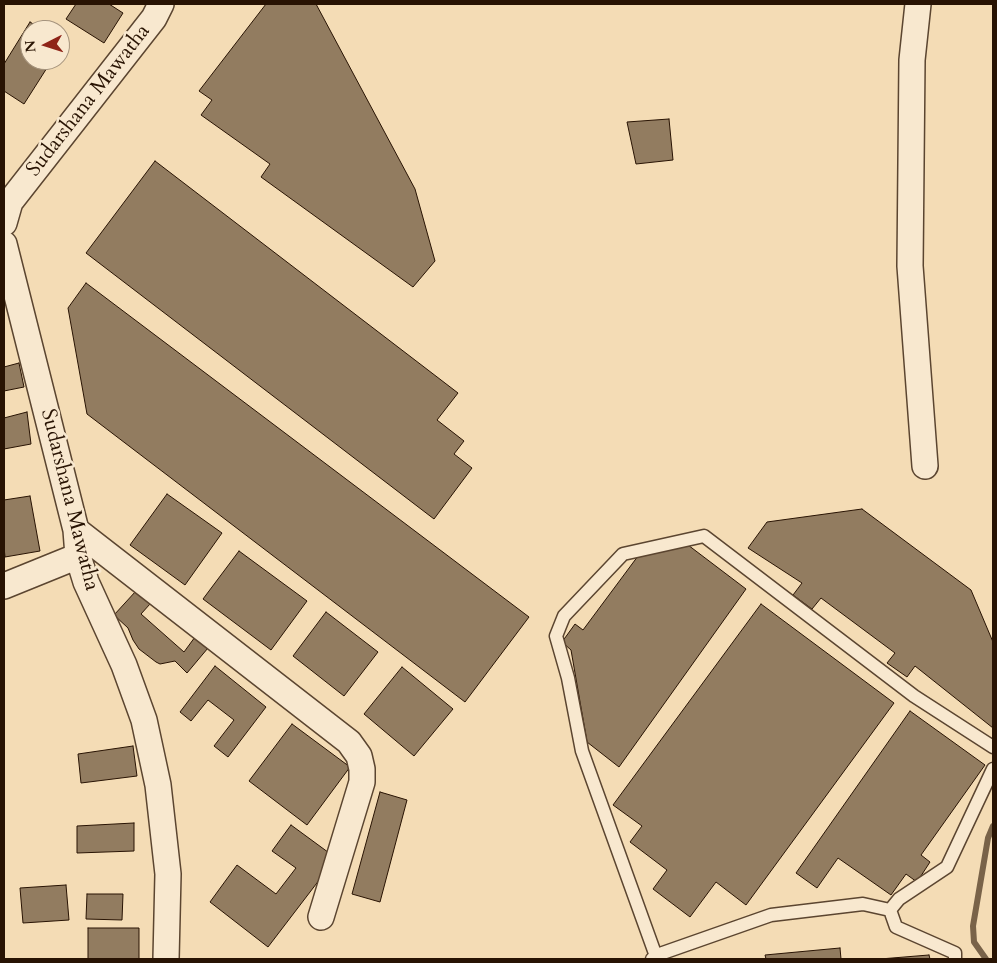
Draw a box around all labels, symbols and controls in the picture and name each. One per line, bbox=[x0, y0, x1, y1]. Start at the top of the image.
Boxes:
north arrow bbox=[20, 20, 70, 70]
street label: Sudarshana Mawatha bbox=[22, 20, 156, 182]
text: N bbox=[21, 39, 41, 53]
street label: Sudarshana Mawatha bbox=[34, 407, 104, 593]

